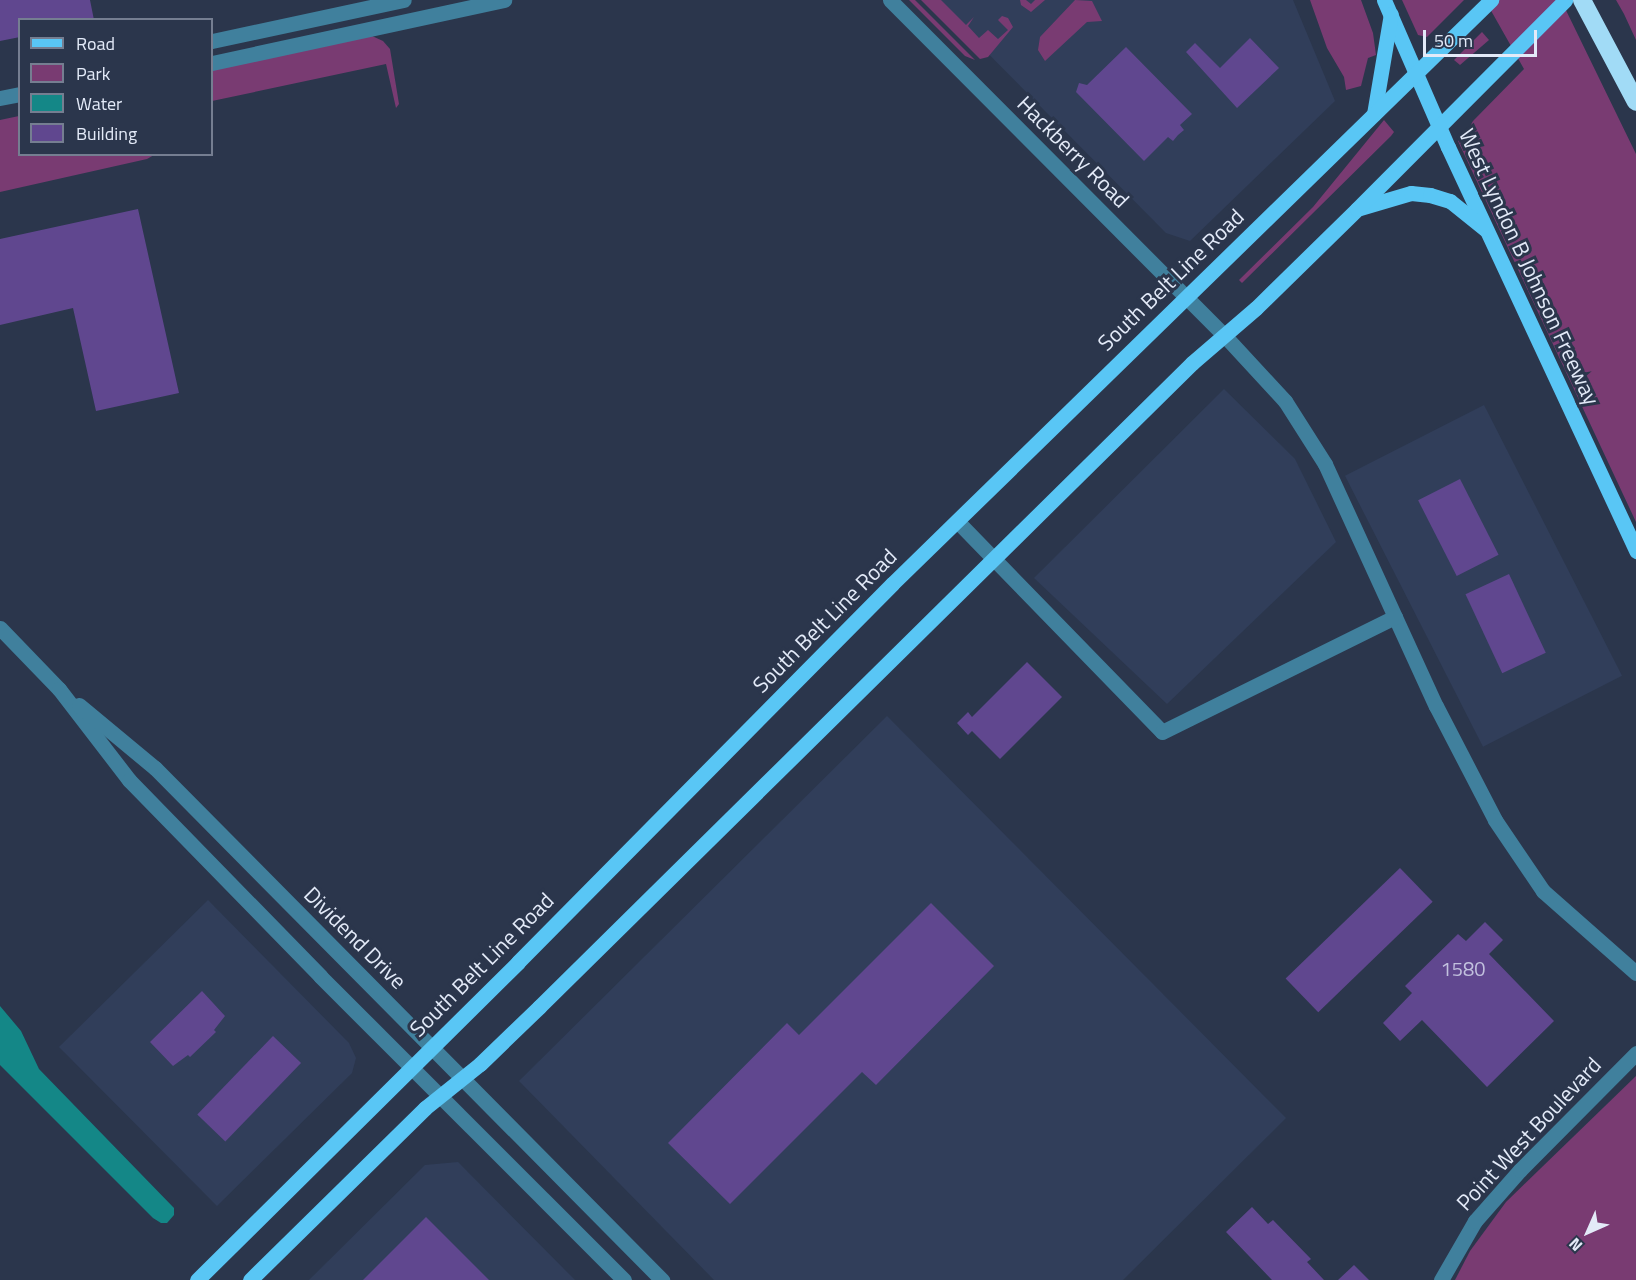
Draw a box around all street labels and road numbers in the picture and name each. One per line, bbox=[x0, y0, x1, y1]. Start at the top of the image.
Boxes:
street label: Hackberry Road bbox=[1012, 91, 1134, 213]
street label: West Lyndon B Johnson Freeway bbox=[1453, 125, 1605, 409]
street label: South Belt Line Road bbox=[1093, 204, 1249, 356]
street label: South Belt Line Road bbox=[748, 544, 902, 698]
street label: Dividend Drive bbox=[298, 881, 412, 995]
street label: South Belt Line Road bbox=[405, 888, 559, 1042]
street label: Point West Boulevard bbox=[1451, 1052, 1607, 1216]

